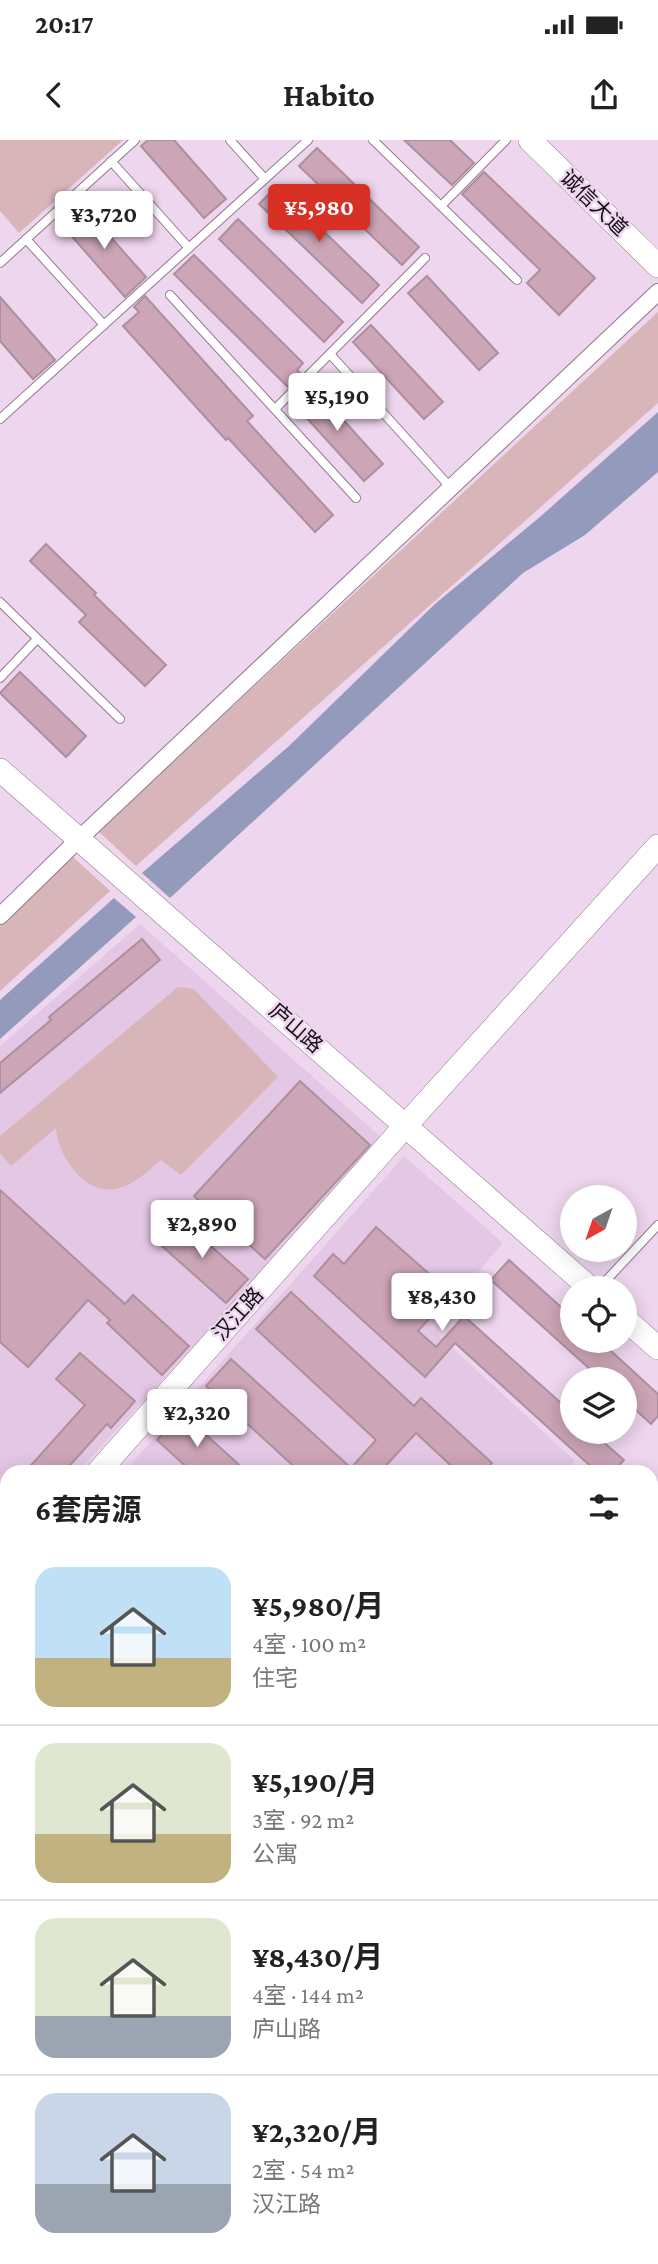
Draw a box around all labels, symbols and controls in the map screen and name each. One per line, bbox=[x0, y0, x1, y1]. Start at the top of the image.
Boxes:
text: 20:17 bbox=[35, 10, 94, 39]
icon: back bbox=[35, 76, 73, 114]
icon: share bbox=[585, 76, 623, 114]
text: Habito bbox=[283, 77, 375, 113]
street label: 诚信大道 bbox=[555, 165, 633, 241]
pin: ¥5,980 bbox=[262, 184, 376, 244]
pin: ¥3,720 bbox=[47, 192, 161, 251]
text: ¥5,980 bbox=[284, 194, 354, 220]
text: ¥3,720 bbox=[71, 201, 137, 227]
pin: ¥5,190 bbox=[280, 373, 394, 433]
text: ¥5,190 bbox=[304, 383, 370, 409]
street label: 庐山路 bbox=[264, 998, 328, 1058]
north arrow bbox=[560, 1185, 637, 1262]
map controls bbox=[560, 1185, 637, 1444]
pin: ¥2,890 bbox=[145, 1200, 259, 1260]
text: ¥2,890 bbox=[167, 1210, 237, 1236]
pin: ¥8,430 bbox=[385, 1274, 499, 1333]
button: locate bbox=[560, 1276, 637, 1353]
street label: 汉江路 bbox=[208, 1283, 268, 1345]
text: ¥8,430 bbox=[407, 1283, 477, 1309]
button: layers bbox=[560, 1367, 637, 1444]
pin: ¥2,320 bbox=[140, 1390, 254, 1449]
text: ¥2,320 bbox=[163, 1399, 231, 1425]
icon: filters bbox=[585, 1488, 623, 1526]
text: 6套房源 bbox=[35, 1493, 141, 1526]
text: ¥5,980/月 bbox=[252, 1589, 384, 1622]
icon: home bbox=[91, 1595, 175, 1679]
text: 4室 · 100 m² bbox=[252, 1631, 366, 1657]
text: 住宅 bbox=[252, 1665, 298, 1691]
text: ¥5,190/月 bbox=[252, 1765, 378, 1798]
icon: home bbox=[91, 1771, 175, 1855]
text: 3室 · 92 m² bbox=[252, 1807, 354, 1833]
text: 公寓 bbox=[252, 1841, 298, 1867]
text: ¥8,430/月 bbox=[252, 1940, 383, 1973]
icon: home bbox=[91, 1946, 175, 2030]
text: 4室 · 144 m² bbox=[252, 1982, 364, 2008]
text: 庐山路 bbox=[252, 2016, 321, 2042]
text: ¥2,320/月 bbox=[252, 2115, 381, 2148]
icon: home bbox=[91, 2121, 175, 2205]
text: 2室 · 54 m² bbox=[252, 2157, 355, 2183]
text: 汉江路 bbox=[252, 2191, 321, 2217]

